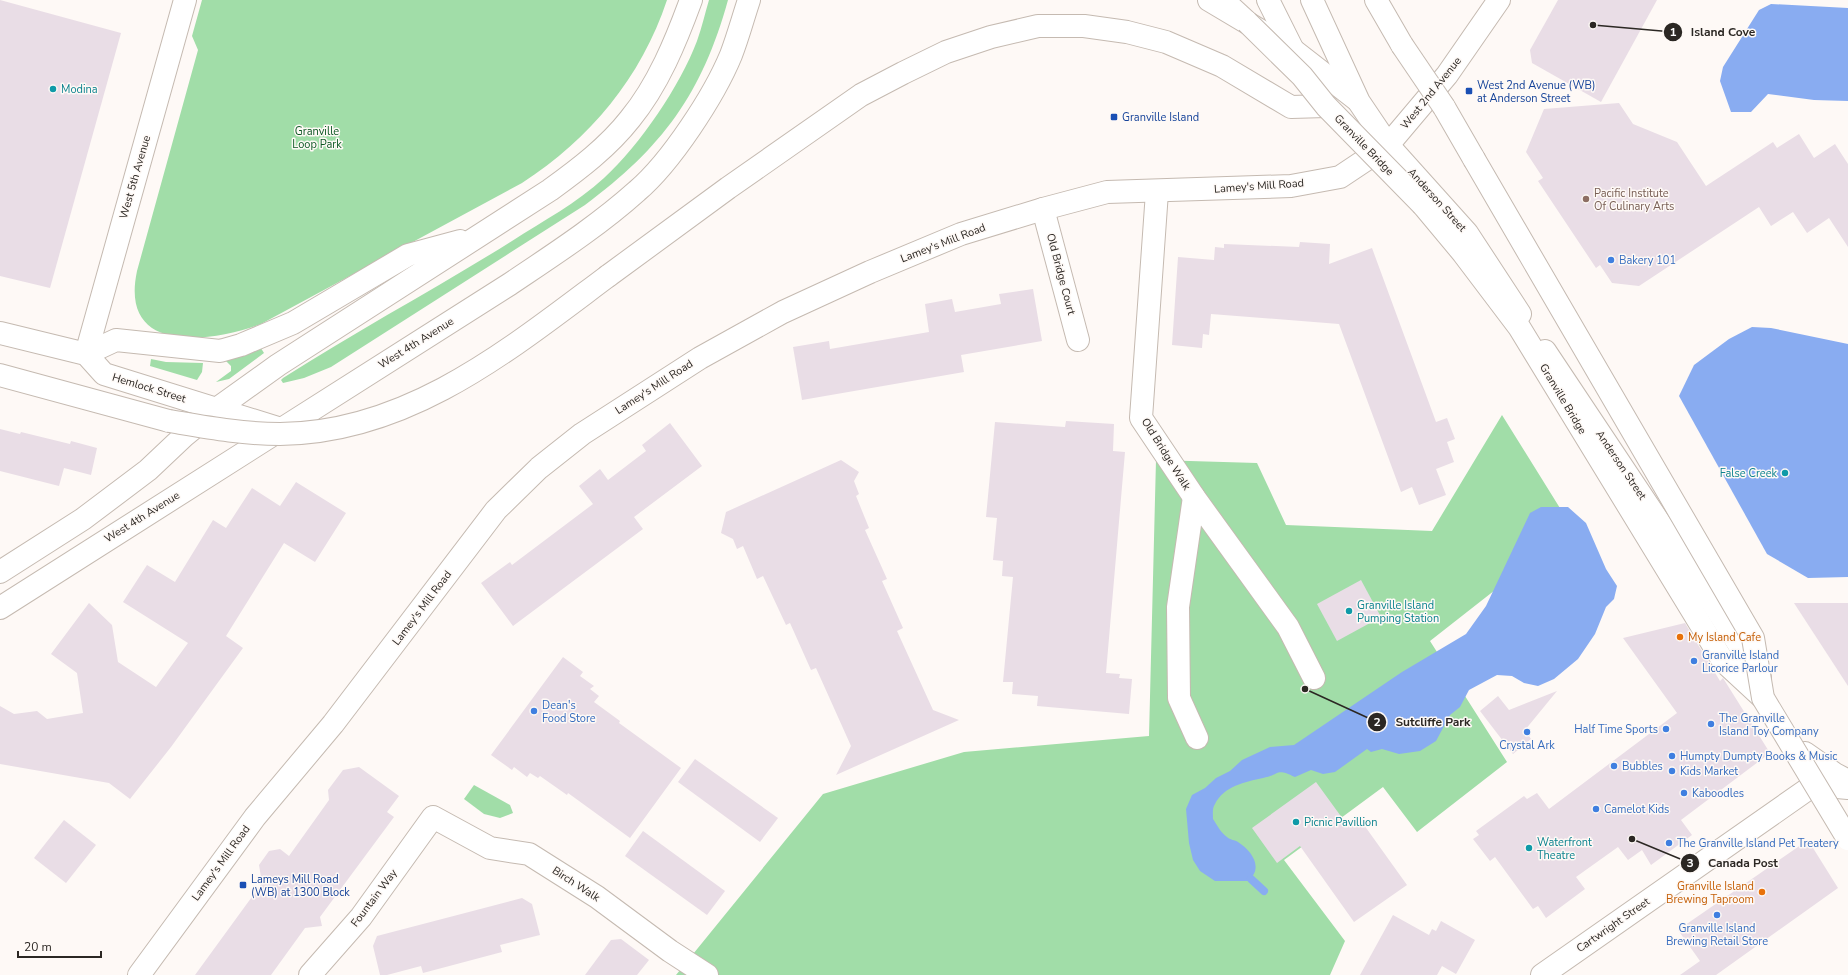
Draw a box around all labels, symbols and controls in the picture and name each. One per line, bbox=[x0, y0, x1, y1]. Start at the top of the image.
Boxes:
callout: Island Cove bbox=[1663, 20, 1763, 44]
text: 1 bbox=[1669, 24, 1677, 40]
text: Island Cove bbox=[1691, 24, 1756, 40]
street label: West 2nd Avenue bbox=[1397, 54, 1465, 132]
place label: West 2nd Avenue (WB) at Anderson Street bbox=[1477, 78, 1595, 106]
place label: Modina bbox=[61, 82, 98, 97]
marker: Modina bbox=[48, 84, 58, 94]
marker: West 2nd Avenue (WB) at Anderson Street bbox=[1464, 86, 1474, 96]
place label: Granville Island bbox=[1122, 110, 1199, 125]
street label: Granville Bridge bbox=[1331, 111, 1397, 179]
marker: Granville Island bbox=[1109, 112, 1119, 122]
park label: Granville Loop Park bbox=[292, 124, 342, 152]
street label: West 5th Avenue bbox=[116, 133, 154, 220]
street label: Anderson Street bbox=[1404, 165, 1470, 235]
street label: Lamey's Mill Road bbox=[1214, 175, 1304, 197]
place label: Pacific Institute Of Culinary Arts bbox=[1594, 186, 1674, 214]
marker: Pacific Institute Of Culinary Arts bbox=[1581, 194, 1591, 204]
street label: Lamey's Mill Road bbox=[898, 220, 988, 266]
street label: Old Bridge Court bbox=[1043, 232, 1079, 317]
place label: Bakery 101 bbox=[1619, 253, 1676, 268]
marker: Bakery 101 bbox=[1606, 255, 1616, 265]
street label: West 4th Avenue bbox=[375, 314, 457, 372]
street label: Lamey's Mill Road bbox=[612, 356, 696, 418]
street label: Granville Bridge bbox=[1536, 361, 1590, 437]
street label: Hemlock Street bbox=[110, 370, 188, 406]
street label: Old Bridge Walk bbox=[1138, 415, 1194, 493]
street label: Anderson Street bbox=[1592, 427, 1650, 503]
place label: False Creek bbox=[1720, 466, 1777, 481]
marker: False Creek bbox=[1780, 468, 1790, 478]
street label: West 4th Avenue bbox=[101, 488, 183, 546]
street label: Lamey's Mill Road bbox=[389, 568, 455, 648]
place label: Granville Island Pumping Station bbox=[1357, 598, 1439, 626]
marker: Granville Island Pumping Station bbox=[1344, 606, 1354, 616]
place label: My Island Cafe bbox=[1688, 630, 1761, 645]
marker: My Island Cafe bbox=[1675, 632, 1685, 642]
place label: Granville Island Licorice Parlour bbox=[1702, 648, 1779, 676]
marker: Granville Island Licorice Parlour bbox=[1689, 656, 1699, 666]
place label: Dean's Food Store bbox=[542, 698, 596, 726]
marker: Dean's Food Store bbox=[529, 706, 539, 716]
callout: Sutcliffe Park bbox=[1367, 710, 1478, 734]
place label: The Granville Island Toy Company bbox=[1719, 711, 1819, 739]
text: 2 bbox=[1373, 714, 1381, 730]
text: Sutcliffe Park bbox=[1396, 714, 1471, 730]
marker: The Granville Island Toy Company bbox=[1706, 719, 1716, 729]
place label: Half Time Sports bbox=[1574, 722, 1658, 737]
marker: Half Time Sports bbox=[1661, 724, 1671, 734]
marker: Crystal Ark bbox=[1522, 727, 1532, 737]
place label: Crystal Ark bbox=[1499, 738, 1555, 753]
place label: Humpty Dumpty Books & Music bbox=[1680, 749, 1837, 764]
marker: Humpty Dumpty Books & Music bbox=[1667, 751, 1677, 761]
place label: Bubbles bbox=[1622, 759, 1663, 774]
marker: Bubbles bbox=[1609, 761, 1619, 771]
place label: Kids Market bbox=[1680, 764, 1738, 779]
marker: Kids Market bbox=[1667, 766, 1677, 776]
place label: Kaboodles bbox=[1692, 786, 1744, 801]
marker: Kaboodles bbox=[1679, 788, 1689, 798]
place label: Camelot Kids bbox=[1604, 802, 1669, 817]
marker: Camelot Kids bbox=[1591, 804, 1601, 814]
place label: Picnic Pavillion bbox=[1304, 815, 1377, 830]
marker: Picnic Pavillion bbox=[1291, 817, 1301, 827]
street label: Lamey's Mill Road bbox=[188, 822, 254, 904]
place label: Waterfront Theatre bbox=[1537, 835, 1592, 863]
place label: The Granville Island Pet Treatery bbox=[1677, 836, 1839, 851]
marker: The Granville Island Pet Treatery bbox=[1664, 838, 1674, 848]
marker: Waterfront Theatre bbox=[1524, 843, 1534, 853]
callout: Canada Post bbox=[1680, 851, 1786, 875]
text: 3 bbox=[1686, 855, 1694, 871]
text: Canada Post bbox=[1708, 855, 1778, 871]
street label: Birch Walk bbox=[549, 863, 603, 905]
street label: Fountain Way bbox=[347, 866, 401, 930]
place label: Lameys Mill Road (WB) at 1300 Block bbox=[251, 872, 350, 900]
place label: Granville Island Brewing Taproom bbox=[1666, 879, 1754, 907]
marker: Lameys Mill Road (WB) at 1300 Block bbox=[238, 880, 248, 890]
marker: Granville Island Brewing Taproom bbox=[1757, 887, 1767, 897]
street label: Cartwright Street bbox=[1573, 894, 1653, 956]
marker: Granville Island Brewing Retail Store bbox=[1712, 910, 1722, 920]
place label: Granville Island Brewing Retail Store bbox=[1666, 921, 1768, 949]
scale bar bbox=[18, 933, 101, 959]
text: 20 m bbox=[24, 939, 52, 955]

